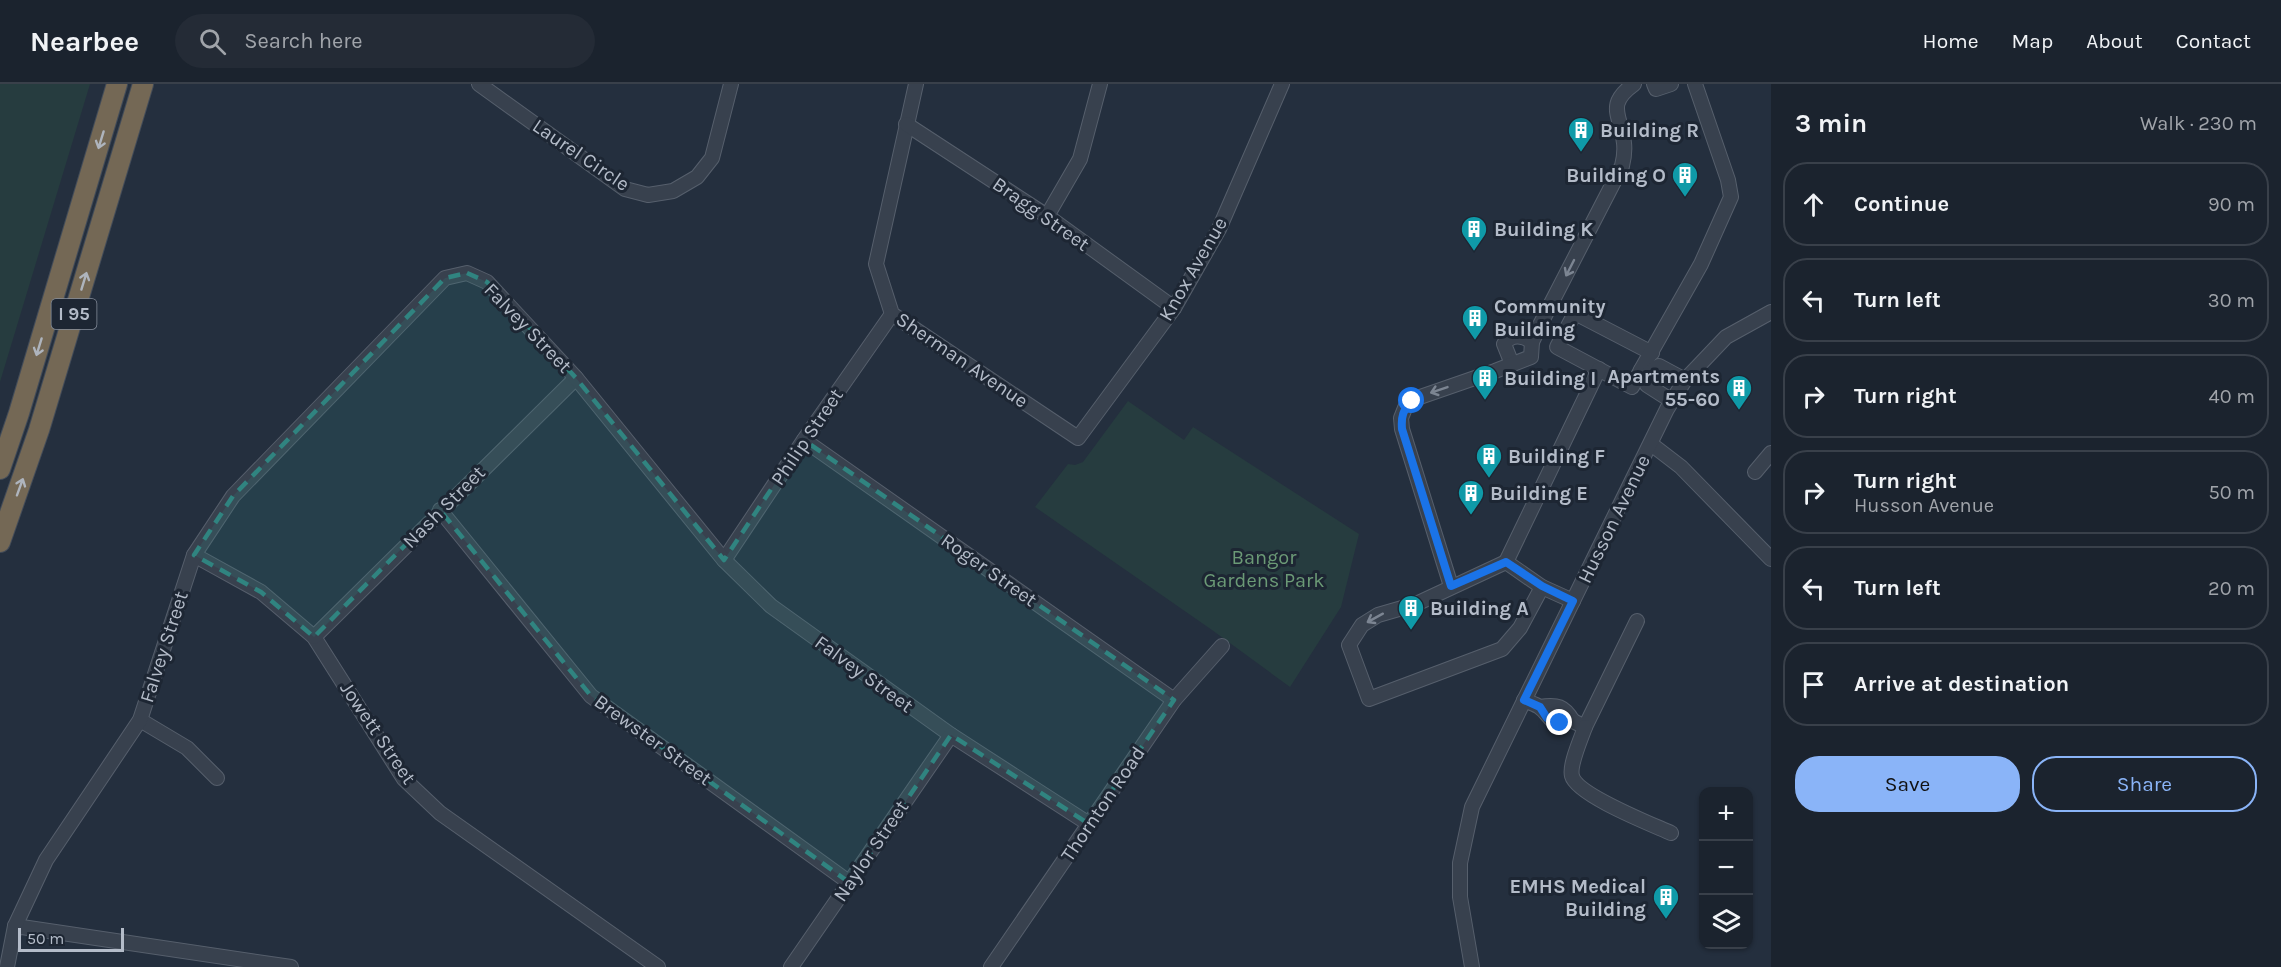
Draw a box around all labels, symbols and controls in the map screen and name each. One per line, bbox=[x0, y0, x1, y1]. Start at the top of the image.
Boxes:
search box bbox=[175, 14, 595, 68]
text: Nearbee bbox=[30, 25, 139, 58]
icon: search bbox=[196, 25, 229, 58]
text: Search here bbox=[244, 28, 363, 54]
text: Home bbox=[1923, 29, 1979, 53]
text: Map bbox=[2012, 29, 2053, 53]
text: About bbox=[2086, 29, 2143, 53]
text: Contact bbox=[2176, 29, 2251, 53]
text: 3 min bbox=[1795, 108, 1867, 139]
text: Walk · 230 m bbox=[2140, 112, 2257, 135]
street label: Laurel Circle bbox=[528, 114, 634, 196]
building icon: Building R bbox=[1566, 115, 1596, 153]
place label: Building R bbox=[1600, 119, 1699, 142]
one-way arrow bbox=[95, 130, 106, 149]
building icon: Building O bbox=[1670, 160, 1700, 198]
place label: Building O bbox=[1566, 164, 1666, 187]
street label: Bragg Street bbox=[988, 172, 1094, 256]
icon: ahead bbox=[1797, 188, 1830, 221]
text: Continue bbox=[1854, 191, 1949, 217]
text: 90 m bbox=[2208, 193, 2255, 216]
street label: Knox Avenue bbox=[1154, 213, 1232, 325]
building icon: Building K bbox=[1459, 214, 1489, 252]
place label: Building K bbox=[1494, 218, 1593, 241]
one-way arrow bbox=[1563, 259, 1575, 277]
one-way arrow bbox=[79, 272, 90, 291]
street label: Falvey Street bbox=[479, 278, 577, 378]
icon: left bbox=[1797, 284, 1830, 317]
text: Turn left bbox=[1854, 287, 1941, 313]
text: 30 m bbox=[2208, 289, 2255, 312]
place label: Community Building bbox=[1494, 295, 1605, 341]
road number: I 95 bbox=[52, 299, 97, 329]
building icon: Community Building bbox=[1460, 303, 1490, 341]
street label: Sherman Avenue bbox=[892, 307, 1032, 413]
one-way arrow bbox=[33, 337, 44, 356]
building icon: Building I bbox=[1470, 363, 1500, 401]
place label: Apartments 55-60 bbox=[1607, 365, 1720, 411]
place label: Building I bbox=[1504, 367, 1596, 390]
building icon: Apartments 55-60 bbox=[1724, 373, 1754, 411]
icon: right bbox=[1797, 380, 1830, 413]
text: Turn right bbox=[1854, 383, 1957, 409]
street label: Philip Street bbox=[766, 384, 848, 490]
one-way arrow bbox=[1430, 385, 1449, 396]
text: 40 m bbox=[2209, 385, 2255, 408]
route start bbox=[1398, 387, 1424, 413]
building icon: Building F bbox=[1474, 441, 1504, 479]
place label: Building F bbox=[1508, 445, 1605, 468]
street label: Husson Avenue bbox=[1573, 451, 1655, 587]
street label: Nash Street bbox=[398, 461, 490, 553]
text: Turn right bbox=[1854, 468, 1957, 494]
icon: right bbox=[1797, 476, 1830, 509]
one-way arrow bbox=[16, 478, 27, 497]
building icon: Building E bbox=[1456, 478, 1486, 516]
text: 50 m bbox=[2208, 481, 2255, 504]
place label: Building E bbox=[1490, 482, 1588, 505]
text: Husson Avenue bbox=[1854, 494, 1994, 517]
street label: Roger Street bbox=[937, 529, 1042, 612]
park label: Bangor Gardens Park bbox=[1203, 546, 1325, 592]
icon: left bbox=[1797, 572, 1830, 605]
text: Turn left bbox=[1854, 575, 1941, 601]
text: 20 m bbox=[2208, 577, 2255, 600]
street label: Falvey Street bbox=[135, 588, 193, 706]
building icon: Building A bbox=[1396, 593, 1426, 631]
place label: Building A bbox=[1430, 597, 1529, 620]
one-way arrow bbox=[1367, 612, 1384, 624]
street label: Falvey Street bbox=[810, 631, 918, 718]
icon: arrive bbox=[1797, 668, 1830, 701]
text: Arrive at destination bbox=[1854, 671, 2069, 697]
street label: Jowett Street bbox=[335, 677, 421, 789]
street label: Brewster Street bbox=[590, 690, 717, 791]
route end bbox=[1546, 709, 1572, 735]
street label: Thornton Road bbox=[1056, 742, 1150, 866]
button: Save bbox=[1795, 756, 2020, 812]
button: Share bbox=[2032, 756, 2257, 812]
map controls bbox=[1699, 787, 1753, 949]
button: + bbox=[1699, 787, 1753, 841]
street label: Naylor Street bbox=[829, 796, 914, 906]
button: − bbox=[1699, 841, 1753, 895]
place label: EMHS Medical Building bbox=[1510, 875, 1646, 921]
building icon: EMHS Medical Building bbox=[1651, 882, 1681, 920]
button: layers bbox=[1699, 895, 1753, 949]
scale bar bbox=[18, 925, 124, 952]
text: 50 m bbox=[27, 929, 64, 948]

